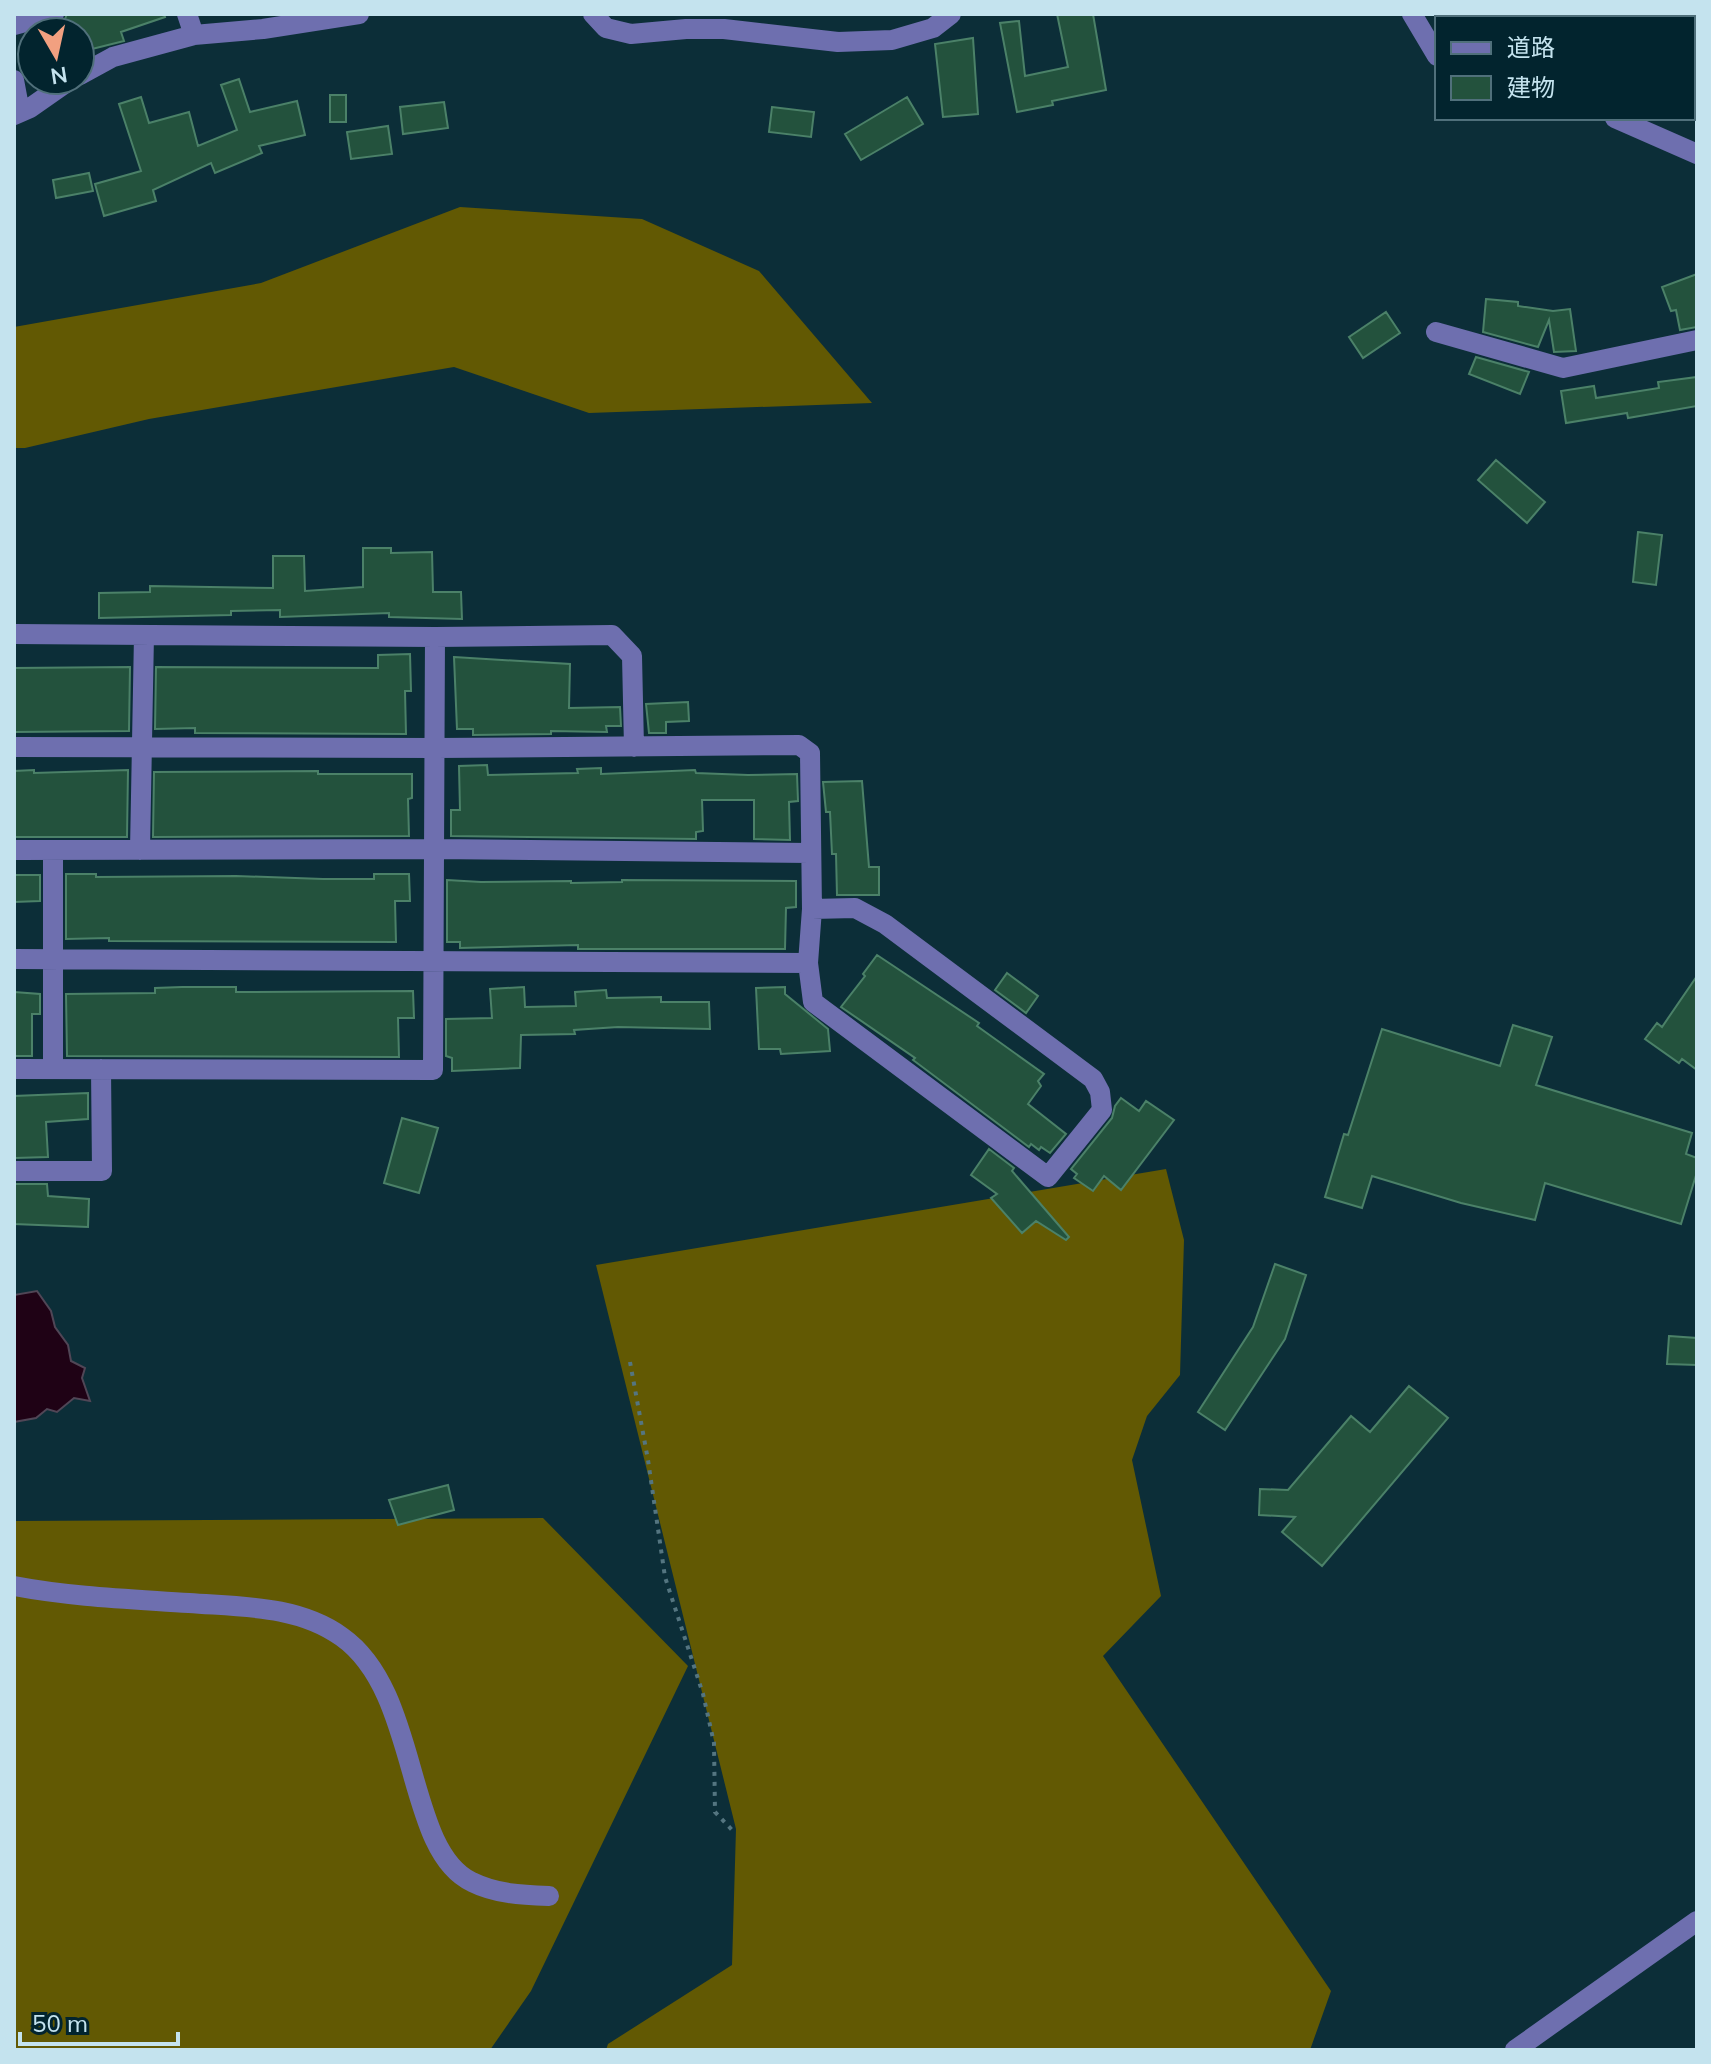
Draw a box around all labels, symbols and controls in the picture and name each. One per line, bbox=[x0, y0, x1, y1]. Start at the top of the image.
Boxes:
north arrow bbox=[16, 16, 96, 96]
legend bbox=[1435, 16, 1695, 120]
text: 道路 bbox=[1507, 32, 1555, 62]
text: N bbox=[49, 61, 70, 91]
text: 建物 bbox=[1507, 72, 1555, 102]
scale bar bbox=[20, 1996, 178, 2046]
text: 50 m bbox=[32, 2008, 88, 2038]

